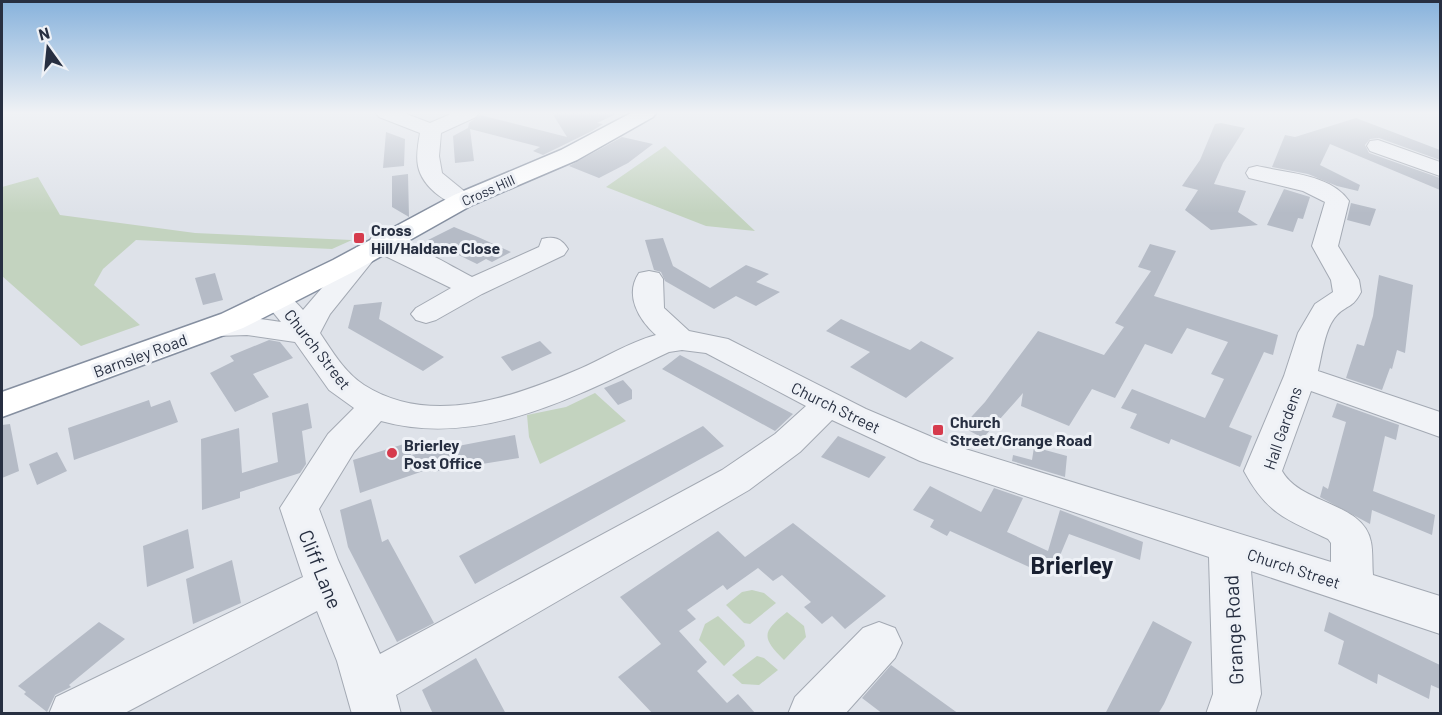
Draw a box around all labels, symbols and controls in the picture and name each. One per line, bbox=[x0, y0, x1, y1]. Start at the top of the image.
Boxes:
north arrow bbox=[18, 18, 78, 78]
text: N bbox=[36, 22, 52, 44]
street label: Cross Hill bbox=[459, 171, 517, 209]
place label: Cross Hill/Haldane Close bbox=[371, 220, 501, 257]
marker: Cross Hill/Haldane Close bbox=[352, 231, 366, 245]
street label: Church Street bbox=[281, 305, 355, 393]
street label: Barnsley Road bbox=[91, 329, 189, 381]
street label: Church Street bbox=[788, 377, 884, 437]
street label: Hall Gardens bbox=[1259, 384, 1305, 472]
place label: Church Street/Grange Road bbox=[950, 412, 1092, 449]
marker: Church Street/Grange Road bbox=[931, 423, 945, 437]
place label: Brierley Post Office bbox=[404, 435, 482, 472]
marker: Brierley Post Office bbox=[385, 446, 399, 460]
street label: Cliff Lane bbox=[294, 526, 348, 612]
street label: Church Street bbox=[1245, 544, 1343, 592]
district label: Brierley bbox=[1031, 550, 1113, 579]
street label: Grange Road bbox=[1218, 574, 1248, 686]

